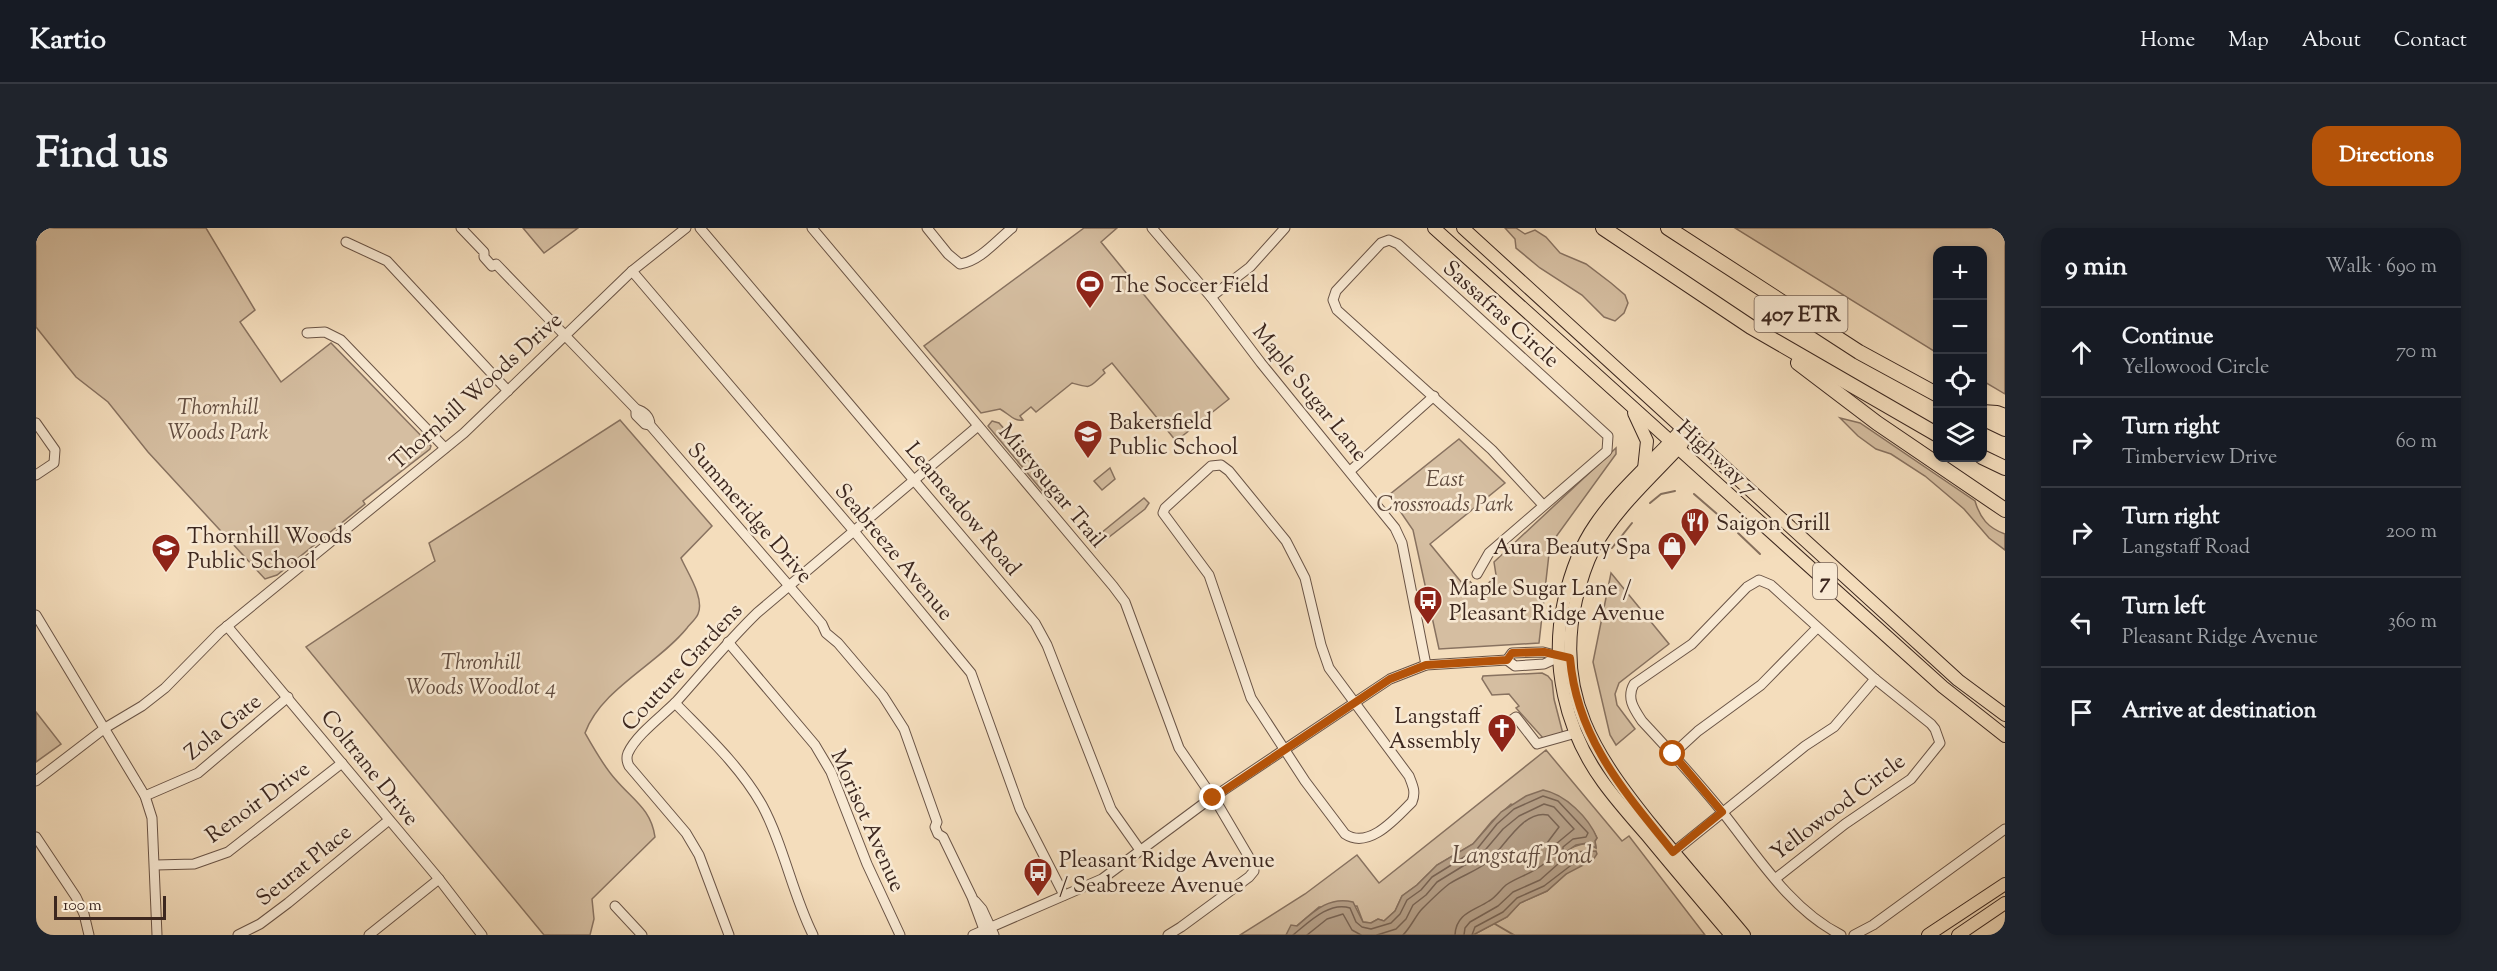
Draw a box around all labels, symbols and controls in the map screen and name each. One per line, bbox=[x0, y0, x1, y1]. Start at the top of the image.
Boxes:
text: Kartio bbox=[30, 21, 106, 61]
text: Home bbox=[2140, 26, 2195, 56]
text: Map bbox=[2228, 26, 2269, 56]
text: About bbox=[2302, 26, 2361, 56]
text: Contact bbox=[2394, 26, 2467, 56]
text: Find us bbox=[36, 126, 168, 186]
button: Directions bbox=[2312, 126, 2461, 186]
map controls bbox=[1933, 246, 1987, 462]
button: + bbox=[1933, 246, 1987, 300]
text: 9 min bbox=[2065, 249, 2127, 286]
text: Walk · 690 m bbox=[2325, 253, 2437, 282]
street label: Sassafras Circle bbox=[1434, 254, 1566, 377]
sports icon: The Soccer Field bbox=[1074, 268, 1106, 310]
place label: The Soccer Field bbox=[1111, 271, 1269, 303]
road number: 407 ETR bbox=[1754, 296, 1848, 332]
button: − bbox=[1933, 300, 1987, 354]
street label: Thornhill Woods Drive bbox=[384, 306, 570, 479]
street label: Maple Sugar Lane bbox=[1243, 318, 1374, 470]
text: Continue bbox=[2122, 322, 2213, 354]
icon: ahead bbox=[2065, 336, 2098, 369]
text: 70 m bbox=[2396, 338, 2437, 367]
button: locate bbox=[1933, 354, 1987, 408]
text: Yellowood Circle bbox=[2122, 354, 2269, 383]
park label: Thornhill Woods Park bbox=[167, 393, 269, 450]
place label: Bakersfield Public School bbox=[1109, 408, 1238, 465]
button: layers bbox=[1933, 408, 1987, 462]
text: Turn right bbox=[2122, 412, 2219, 444]
street label: Highway 7 bbox=[1668, 414, 1764, 505]
street label: Mistysugar Trail bbox=[989, 418, 1112, 556]
school or university icon: Bakersfield Public School bbox=[1072, 418, 1104, 460]
icon: right bbox=[2065, 426, 2098, 459]
text: 60 m bbox=[2396, 428, 2437, 457]
street label: Leameadow Road bbox=[896, 436, 1027, 584]
street label: Summeridge Drive bbox=[678, 437, 819, 591]
text: Timberview Drive bbox=[2122, 444, 2277, 473]
park label: East Crossroads Park bbox=[1376, 465, 1514, 522]
street label: Seabreeze Avenue bbox=[826, 477, 960, 629]
text: Turn right bbox=[2122, 502, 2219, 534]
restaurant icon: Saigon Grill bbox=[1679, 506, 1711, 548]
place label: Saigon Grill bbox=[1716, 509, 1831, 541]
icon: right bbox=[2065, 516, 2098, 549]
text: 200 m bbox=[2386, 518, 2437, 547]
place label: Thornhill Woods Public School bbox=[187, 522, 352, 579]
shop icon: Aura Beauty Spa bbox=[1656, 530, 1688, 572]
school or university icon: Thornhill Woods Public School bbox=[150, 532, 182, 574]
place label: Aura Beauty Spa bbox=[1493, 533, 1651, 565]
text: Langstaff Road bbox=[2122, 534, 2250, 563]
road number: 7 bbox=[1813, 563, 1837, 599]
place label: Maple Sugar Lane / Pleasant Ridge Avenue bbox=[1449, 574, 1665, 631]
bus stop icon: Maple Sugar Lane / Pleasant Ridge Avenue bbox=[1412, 584, 1444, 626]
text: Turn left bbox=[2122, 592, 2205, 624]
street label: Couture Gardens bbox=[615, 597, 751, 739]
icon: left bbox=[2065, 606, 2098, 639]
text: 360 m bbox=[2388, 608, 2437, 637]
text: Pleasant Ridge Avenue bbox=[2122, 624, 2318, 653]
park label: Thronhill Woods Woodlot 4 bbox=[406, 648, 556, 705]
street label: Zola Gate bbox=[178, 687, 269, 769]
icon: arrive bbox=[2065, 696, 2098, 729]
text: Arrive at destination bbox=[2122, 696, 2317, 728]
place label: Langstaff Assembly bbox=[1389, 702, 1483, 759]
street label: Coltrane Drive bbox=[312, 704, 426, 834]
church icon: Langstaff Assembly bbox=[1486, 712, 1518, 754]
route start bbox=[1659, 740, 1685, 766]
street label: Morisot Avenue bbox=[821, 745, 912, 897]
street label: Yellowood Circle bbox=[1765, 747, 1913, 870]
street label: Renoir Drive bbox=[200, 755, 318, 852]
route end bbox=[1199, 784, 1225, 810]
street label: Seurat Place bbox=[250, 818, 360, 915]
water label: Langstaff Pond bbox=[1452, 840, 1592, 874]
place label: Pleasant Ridge Avenue / Seabreeze Avenue bbox=[1059, 846, 1275, 903]
bus stop icon: Pleasant Ridge Avenue / Seabreeze Avenue bbox=[1022, 856, 1054, 898]
scale bar bbox=[54, 893, 166, 920]
text: 100 m bbox=[63, 895, 102, 918]

